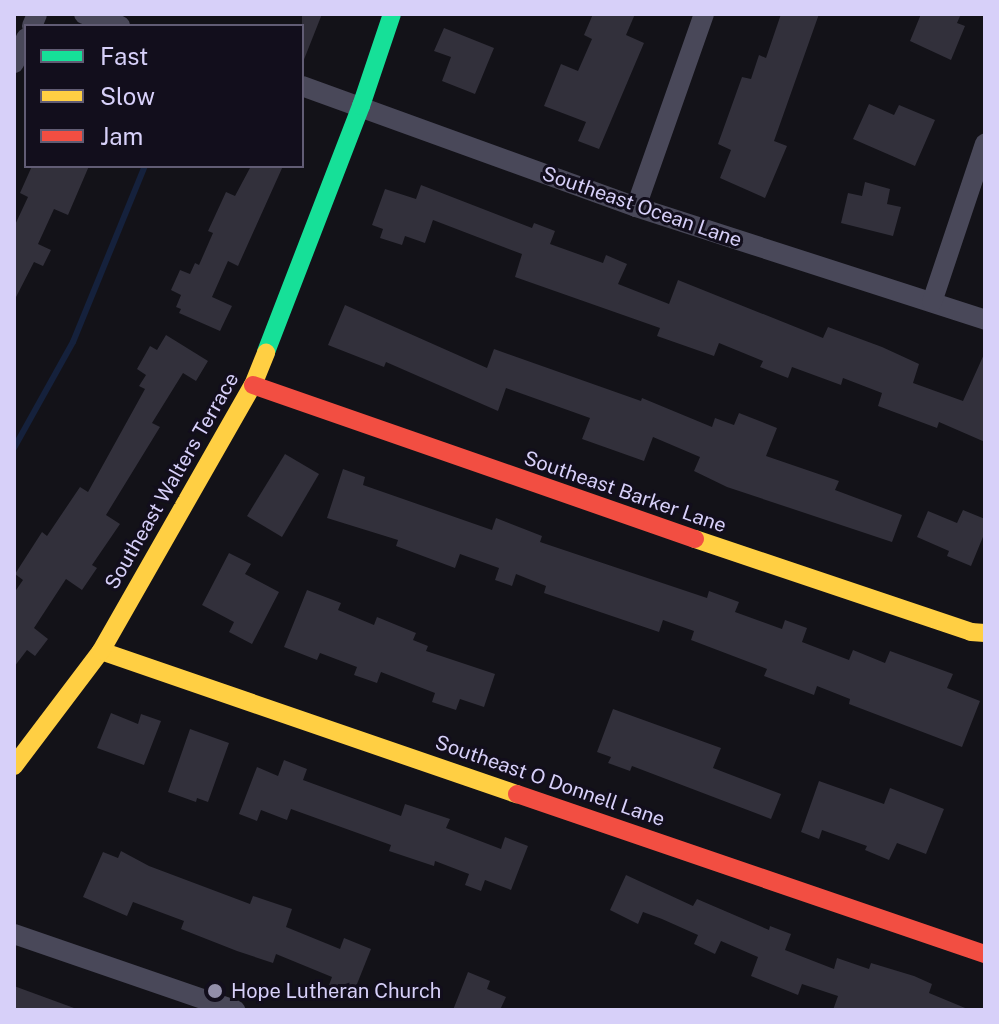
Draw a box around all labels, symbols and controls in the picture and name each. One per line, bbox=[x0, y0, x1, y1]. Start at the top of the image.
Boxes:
legend bbox=[24, 24, 304, 168]
text: Fast bbox=[100, 42, 148, 70]
text: Slow bbox=[100, 82, 155, 110]
text: Jam bbox=[100, 122, 143, 150]
street label: Southeast Ocean Lane bbox=[539, 162, 745, 252]
street label: Southeast Walters Terrace bbox=[100, 368, 244, 594]
street label: Southeast Barker Lane bbox=[521, 446, 729, 538]
street label: Southeast O Donnell Lane bbox=[432, 730, 668, 832]
place label: Hope Lutheran Church bbox=[231, 979, 441, 1003]
marker: Hope Lutheran Church bbox=[206, 982, 224, 1000]

